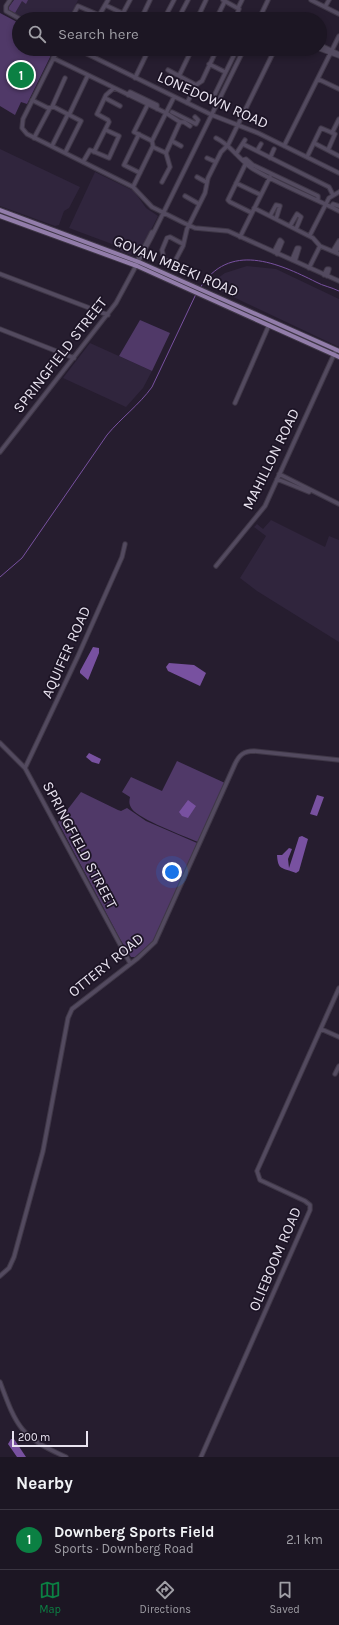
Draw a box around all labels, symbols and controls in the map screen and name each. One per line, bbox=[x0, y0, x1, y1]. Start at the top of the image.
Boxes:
search box bbox=[12, 12, 327, 56]
icon: search bbox=[26, 23, 48, 45]
text: Search here bbox=[58, 25, 139, 43]
pin: 1 bbox=[8, 60, 34, 90]
street label: LONEDOWN ROAD bbox=[155, 67, 271, 133]
street label: GOVAN MBEKI ROAD bbox=[111, 231, 241, 301]
street label: SPRINGFIELD STREET bbox=[9, 293, 111, 416]
street label: MAHILLON ROAD bbox=[239, 405, 303, 513]
street label: AQUIFER ROAD bbox=[38, 603, 94, 701]
street label: SPRINGFIELD STREET bbox=[39, 778, 121, 912]
your location bbox=[162, 862, 182, 882]
street label: OTTERY ROAD bbox=[65, 929, 147, 1001]
street label: OLIEBOOM ROAD bbox=[245, 1204, 305, 1314]
scale bar bbox=[12, 1429, 88, 1448]
text: 200 m bbox=[18, 1431, 50, 1444]
text: Nearby bbox=[16, 1473, 73, 1493]
text: Downberg Sports Field bbox=[54, 1523, 215, 1541]
text: 1 bbox=[27, 1532, 31, 1547]
text: 2.1 km bbox=[286, 1532, 323, 1547]
text: Sports · Downberg Road bbox=[54, 1541, 194, 1556]
tab: Map bbox=[39, 1579, 61, 1616]
tab: Directions bbox=[139, 1579, 191, 1616]
tab: Saved bbox=[269, 1579, 300, 1616]

